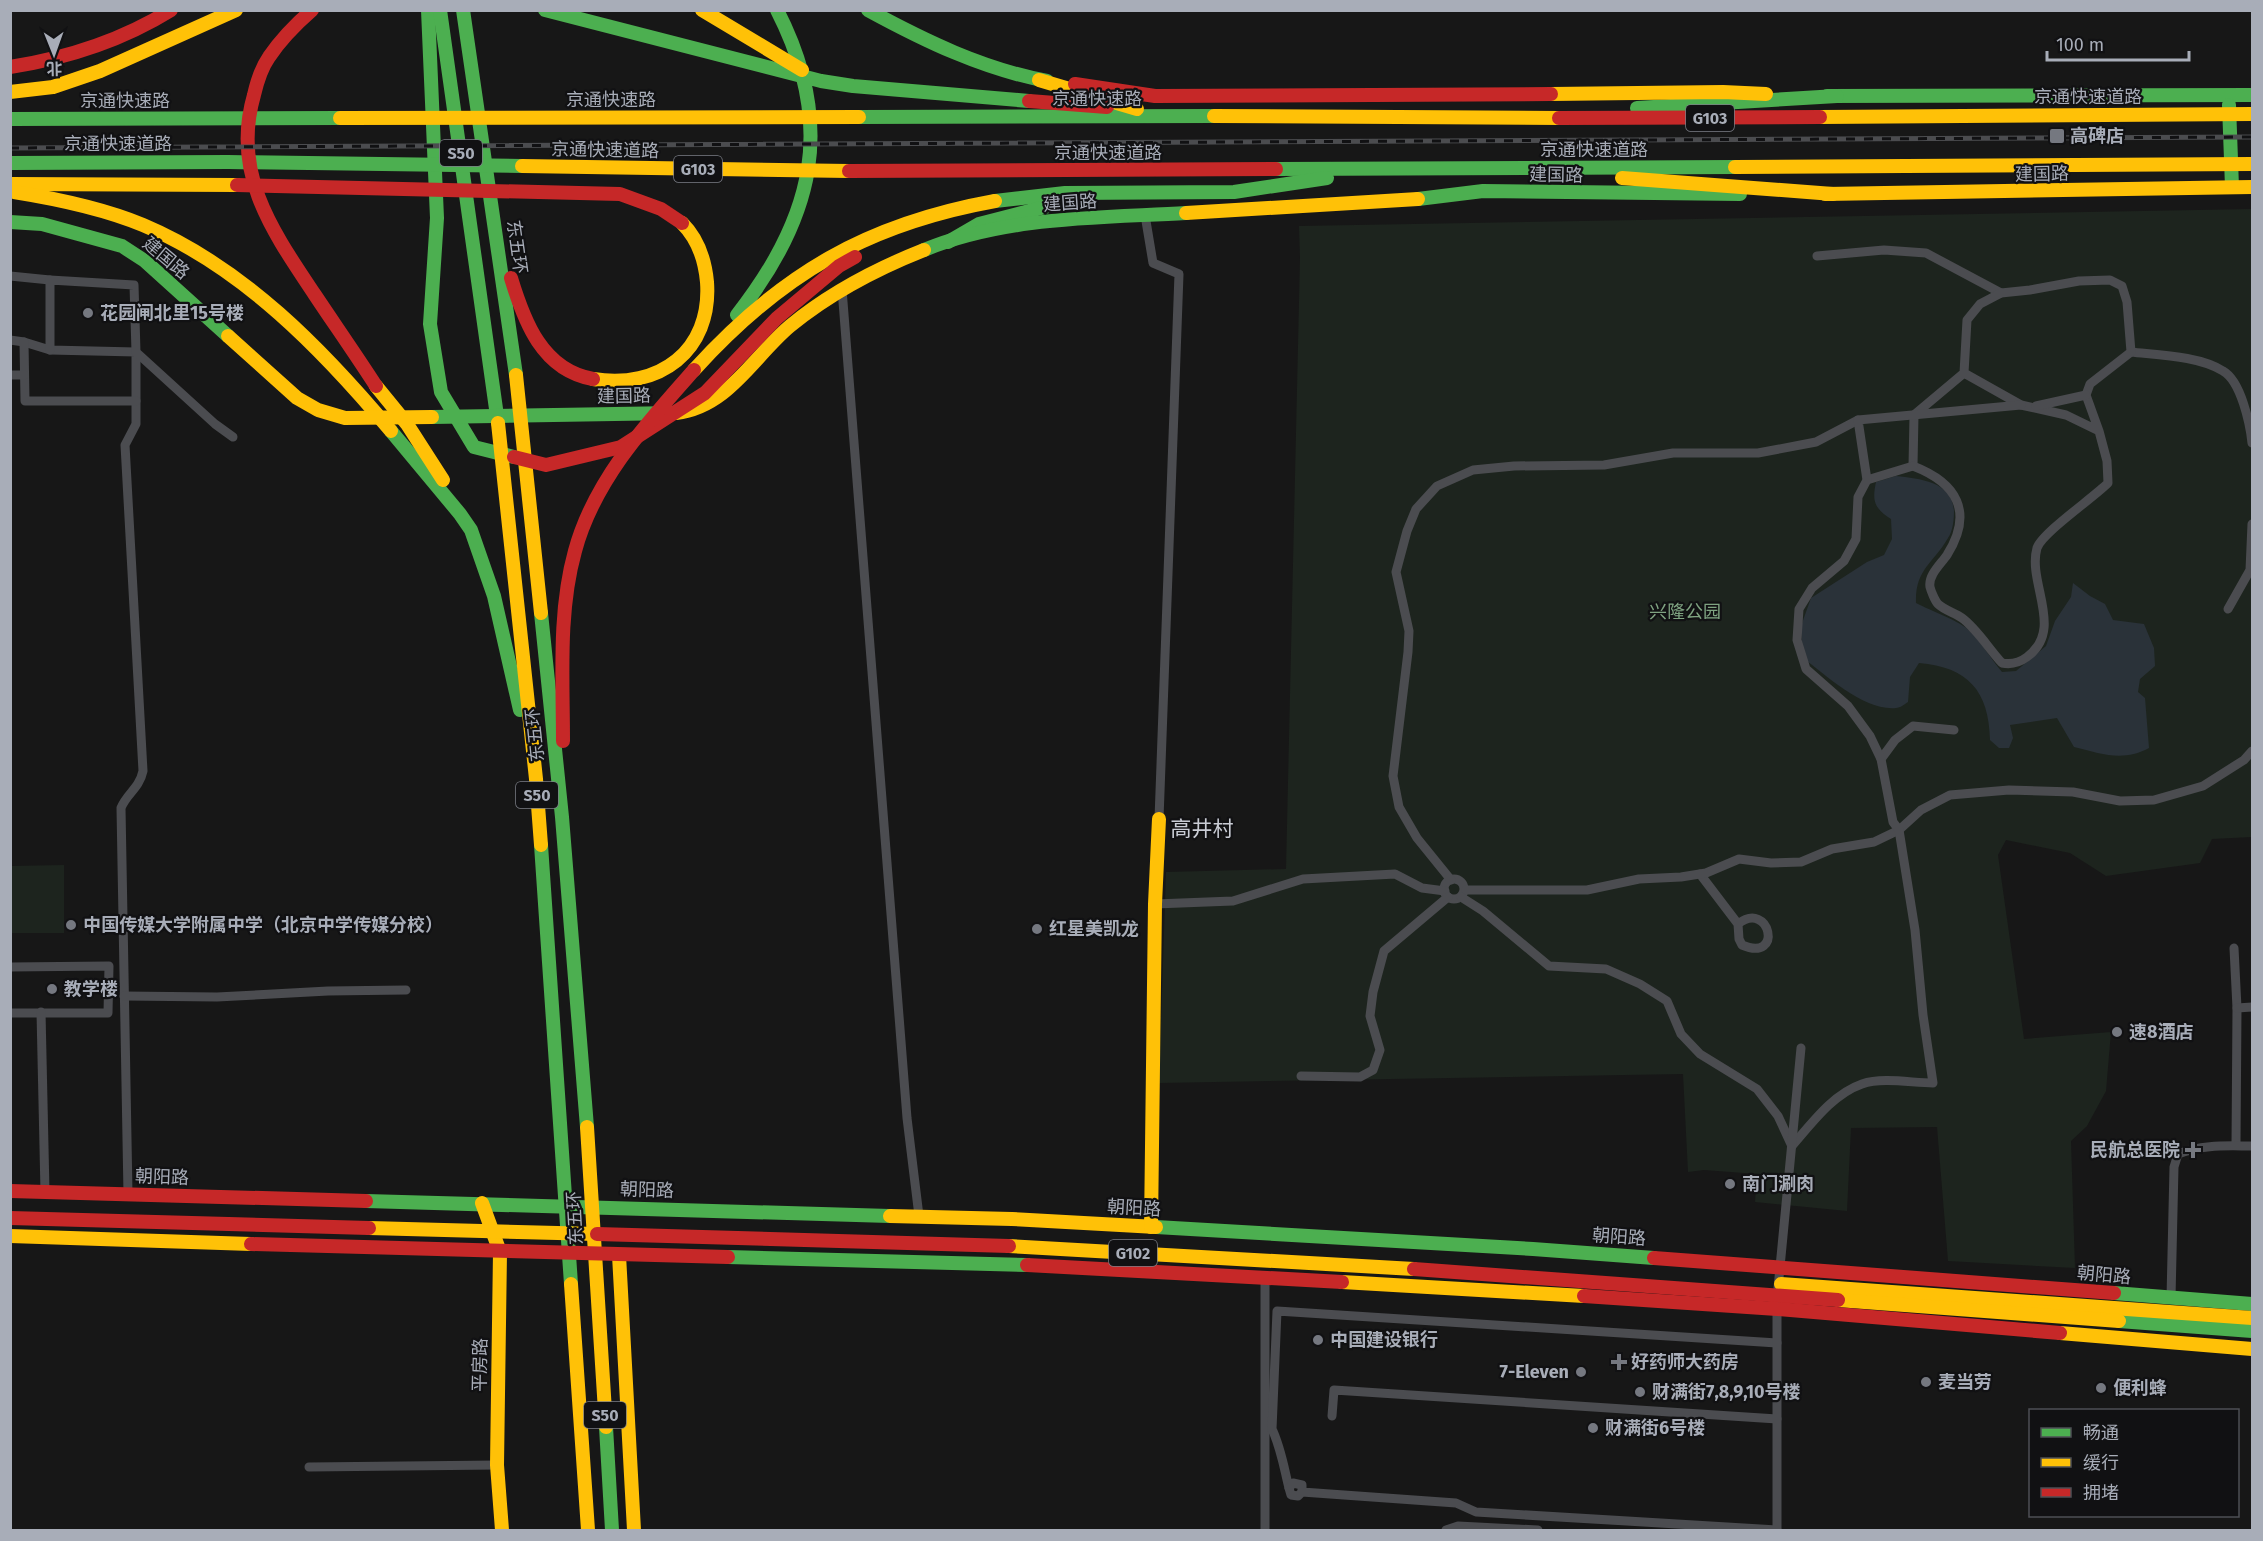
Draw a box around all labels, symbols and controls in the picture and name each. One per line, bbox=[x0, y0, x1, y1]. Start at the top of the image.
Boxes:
north arrow bbox=[24, 24, 84, 84]
scale bar bbox=[2047, 24, 2190, 62]
text: 100 m bbox=[2056, 34, 2104, 56]
text: 北 bbox=[46, 59, 62, 78]
street label: 京通快速道路 bbox=[2034, 86, 2142, 108]
street label: 京通快速路 bbox=[1052, 88, 1142, 110]
street label: 京通快速路 bbox=[566, 89, 656, 111]
street label: 京通快速路 bbox=[80, 90, 170, 112]
road number: G103 bbox=[1686, 105, 1734, 131]
place label: 高碑店 bbox=[2070, 125, 2124, 147]
marker: 高碑店 bbox=[2048, 127, 2066, 145]
street label: 京通快速道路 bbox=[64, 133, 172, 155]
street label: 京通快速道路 bbox=[551, 138, 659, 162]
street label: 京通快速道路 bbox=[1540, 139, 1648, 161]
road number: S50 bbox=[440, 140, 482, 166]
street label: 京通快速道路 bbox=[1054, 142, 1162, 164]
road number: G103 bbox=[674, 156, 722, 182]
street label: 建国路 bbox=[2015, 163, 2069, 185]
street label: 建国路 bbox=[1529, 164, 1583, 186]
street label: 建国路 bbox=[1042, 190, 1098, 216]
street label: 东五环 bbox=[502, 219, 532, 275]
street label: 建国路 bbox=[138, 232, 194, 284]
place label: 花园闸北里15号楼 bbox=[100, 302, 244, 324]
marker: 花园闸北里15号楼 bbox=[81, 306, 95, 320]
street label: 建国路 bbox=[597, 385, 651, 407]
park label: 兴隆公园 bbox=[1649, 601, 1721, 623]
street label: 东五环 bbox=[521, 707, 549, 763]
road number: S50 bbox=[516, 782, 558, 808]
district label: 高井村 bbox=[1171, 816, 1234, 842]
place label: 中国传媒大学附属中学（北京中学传媒分校） bbox=[83, 914, 443, 936]
marker: 中国传媒大学附属中学（北京中学传媒分校） bbox=[64, 918, 78, 932]
place label: 红星美凯龙 bbox=[1049, 918, 1139, 940]
marker: 红星美凯龙 bbox=[1030, 922, 1044, 936]
place label: 教学楼 bbox=[64, 978, 118, 1000]
marker: 教学楼 bbox=[45, 982, 59, 996]
place label: 速8酒店 bbox=[2129, 1021, 2193, 1043]
marker: 速8酒店 bbox=[2110, 1025, 2124, 1039]
place label: 民航总医院 bbox=[2090, 1139, 2180, 1161]
marker: 民航总医院 bbox=[2184, 1141, 2202, 1159]
street label: 朝阳路 bbox=[135, 1165, 189, 1189]
place label: 南门涮肉 bbox=[1742, 1173, 1814, 1195]
marker: 南门涮肉 bbox=[1723, 1177, 1737, 1191]
street label: 朝阳路 bbox=[620, 1178, 674, 1202]
street label: 东五环 bbox=[563, 1190, 587, 1246]
street label: 朝阳路 bbox=[1106, 1196, 1162, 1220]
street label: 朝阳路 bbox=[1591, 1224, 1647, 1250]
road number: G102 bbox=[1109, 1240, 1157, 1266]
street label: 朝阳路 bbox=[2076, 1262, 2132, 1288]
place label: 中国建设银行 bbox=[1330, 1329, 1438, 1351]
marker: 中国建设银行 bbox=[1311, 1333, 1325, 1347]
street label: 平房路 bbox=[469, 1338, 491, 1392]
place label: 好药师大药房 bbox=[1631, 1351, 1739, 1373]
marker: 好药师大药房 bbox=[1612, 1355, 1626, 1369]
place label: 7-Eleven bbox=[1499, 1361, 1569, 1383]
marker: 7-Eleven bbox=[1574, 1365, 1588, 1379]
place label: 麦当劳 bbox=[1938, 1371, 1992, 1393]
marker: 麦当劳 bbox=[1919, 1375, 1933, 1389]
place label: 便利蜂 bbox=[2113, 1377, 2167, 1399]
place label: 财满街7,8,9,10号楼 bbox=[1652, 1381, 1801, 1403]
marker: 便利蜂 bbox=[2094, 1381, 2108, 1395]
marker: 财满街7,8,9,10号楼 bbox=[1633, 1385, 1647, 1399]
road number: S50 bbox=[584, 1402, 626, 1428]
legend bbox=[2029, 1409, 2239, 1517]
place label: 财满街6号楼 bbox=[1605, 1417, 1705, 1439]
marker: 财满街6号楼 bbox=[1586, 1421, 1600, 1435]
text: 畅通 bbox=[2083, 1422, 2119, 1444]
text: 缓行 bbox=[2083, 1452, 2119, 1474]
text: 拥堵 bbox=[2083, 1482, 2119, 1504]

